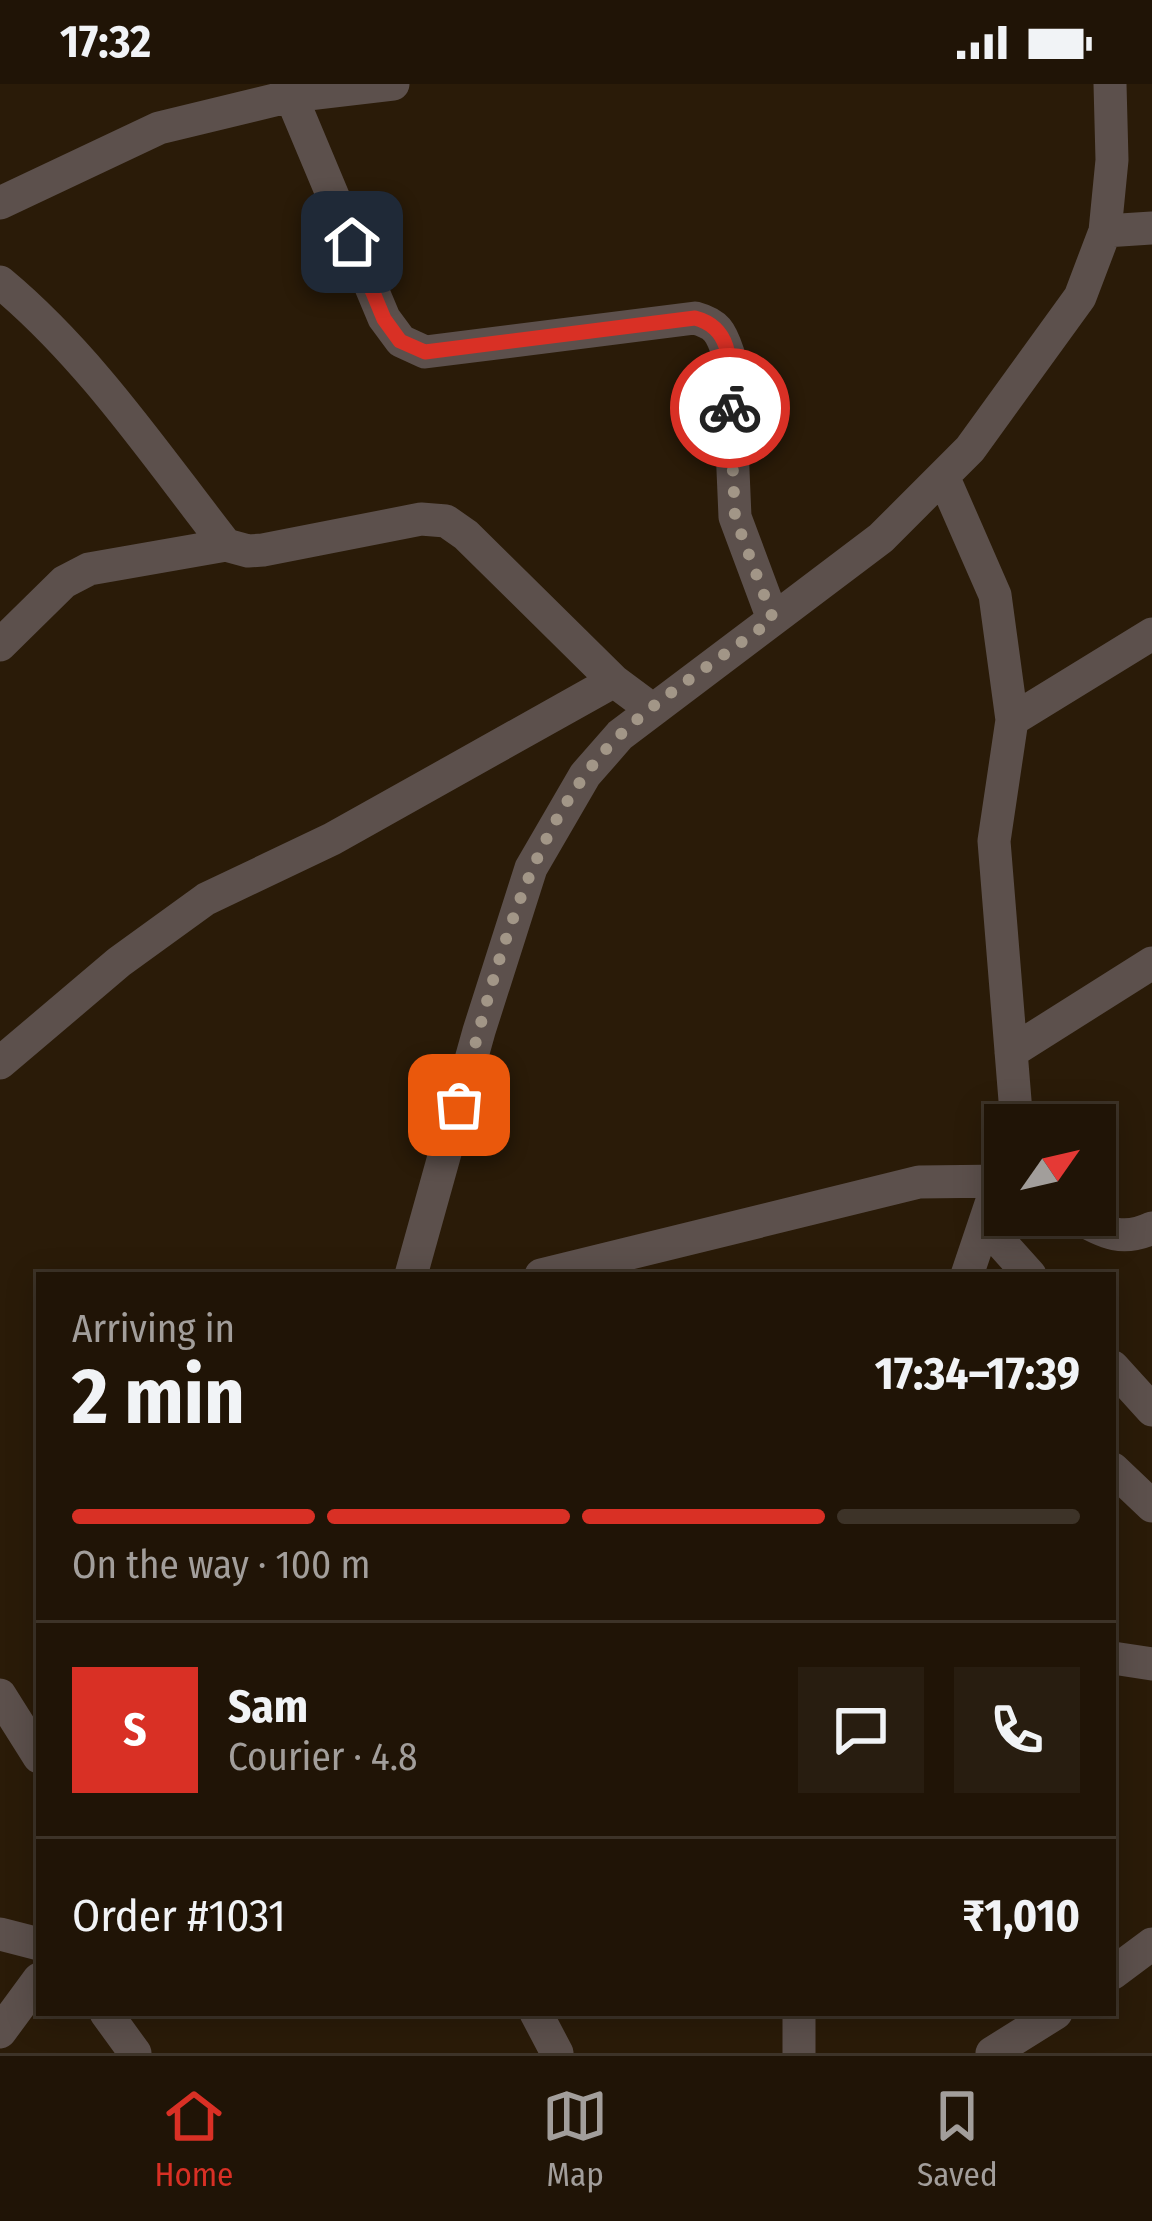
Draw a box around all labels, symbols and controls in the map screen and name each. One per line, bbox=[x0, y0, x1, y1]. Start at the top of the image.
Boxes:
text: 17:32 bbox=[60, 15, 151, 69]
pin bbox=[301, 191, 403, 293]
icon: home bbox=[319, 209, 385, 275]
courier bbox=[670, 348, 790, 468]
icon: bike bbox=[697, 375, 763, 441]
pin bbox=[408, 1054, 510, 1156]
icon: bag bbox=[426, 1072, 492, 1138]
north arrow bbox=[984, 1104, 1116, 1236]
map controls bbox=[984, 1104, 1116, 1236]
text: Arriving in bbox=[72, 1306, 235, 1352]
text: 17:34–17:39 bbox=[875, 1347, 1080, 1401]
text: 2 min bbox=[72, 1350, 245, 1444]
text: On the way · 100 m bbox=[72, 1542, 371, 1588]
button: chat bbox=[798, 1667, 924, 1793]
button: phone bbox=[954, 1667, 1080, 1793]
text: Sam bbox=[228, 1680, 308, 1734]
text: S bbox=[123, 1703, 147, 1757]
text: Courier · 4.8 bbox=[228, 1734, 418, 1780]
text: Order #1031 bbox=[72, 1889, 286, 1943]
text: ₹1,010 bbox=[962, 1889, 1080, 1943]
tab: Home bbox=[154, 2083, 233, 2195]
tab: Map bbox=[542, 2083, 608, 2195]
tab: Saved bbox=[917, 2083, 998, 2195]

